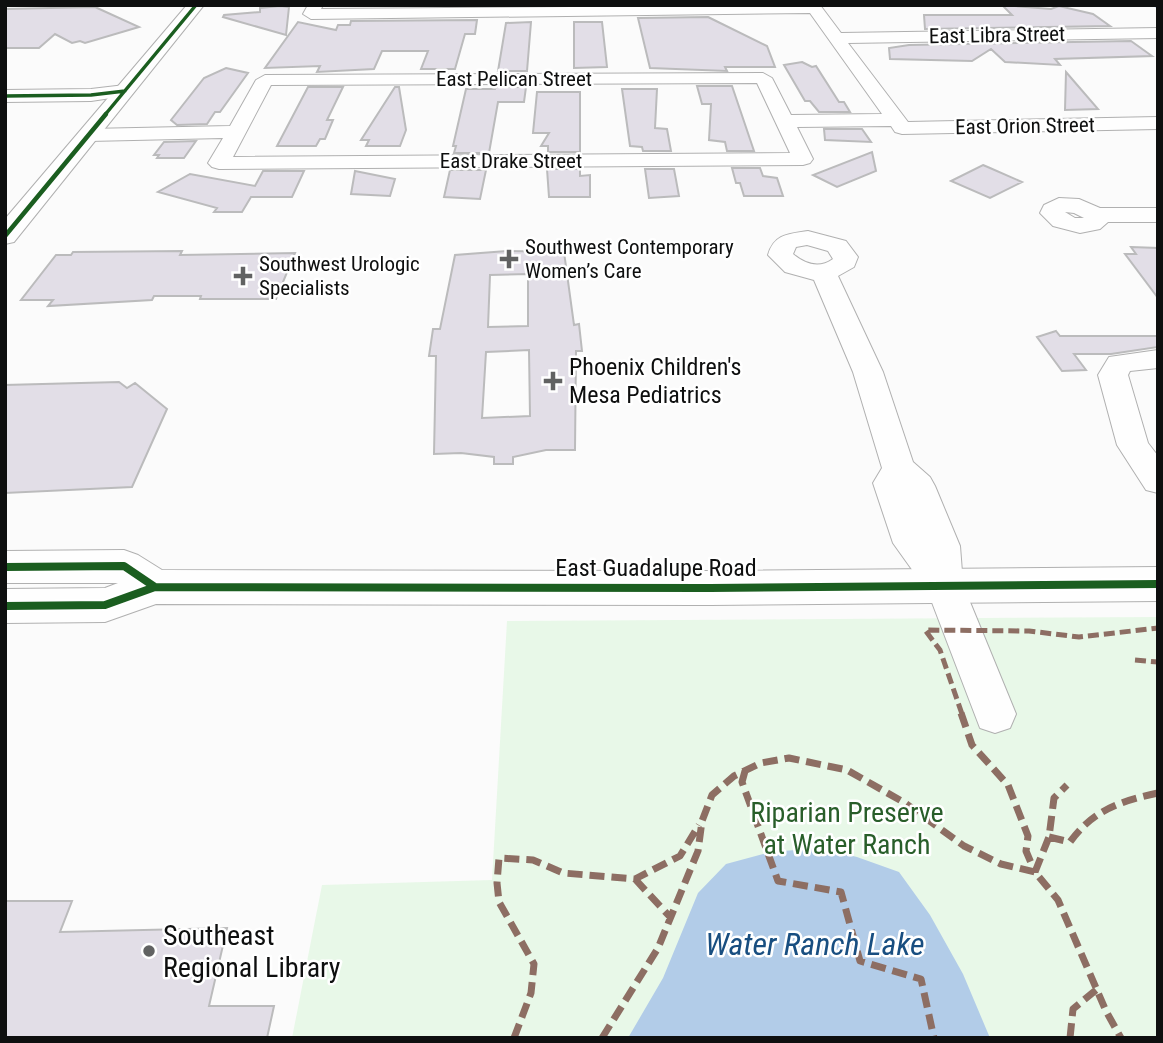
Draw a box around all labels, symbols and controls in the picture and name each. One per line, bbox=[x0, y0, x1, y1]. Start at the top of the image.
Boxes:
street label: East Libra Street bbox=[929, 22, 1065, 48]
street label: East Pelican Street bbox=[436, 67, 592, 91]
street label: East Orion Street bbox=[955, 113, 1095, 139]
street label: East Drake Street bbox=[440, 149, 582, 173]
place label: Southwest Contemporary Women’s Care bbox=[525, 235, 734, 283]
marker: Southwest Contemporary Women’s Care bbox=[499, 249, 519, 269]
place label: Southwest Urologic Specialists bbox=[259, 252, 420, 300]
marker: Southwest Urologic Specialists bbox=[233, 266, 253, 286]
place label: Phoenix Children's Mesa Pediatrics bbox=[569, 353, 741, 409]
marker: Phoenix Children's Mesa Pediatrics bbox=[543, 371, 563, 391]
street label: East Guadalupe Road bbox=[555, 554, 757, 582]
park label: Riparian Preserve at Water Ranch bbox=[750, 796, 944, 861]
place label: Southeast Regional Library bbox=[163, 919, 341, 984]
water label: Water Ranch Lake bbox=[705, 925, 925, 963]
marker: Southeast Regional Library bbox=[141, 943, 157, 959]

